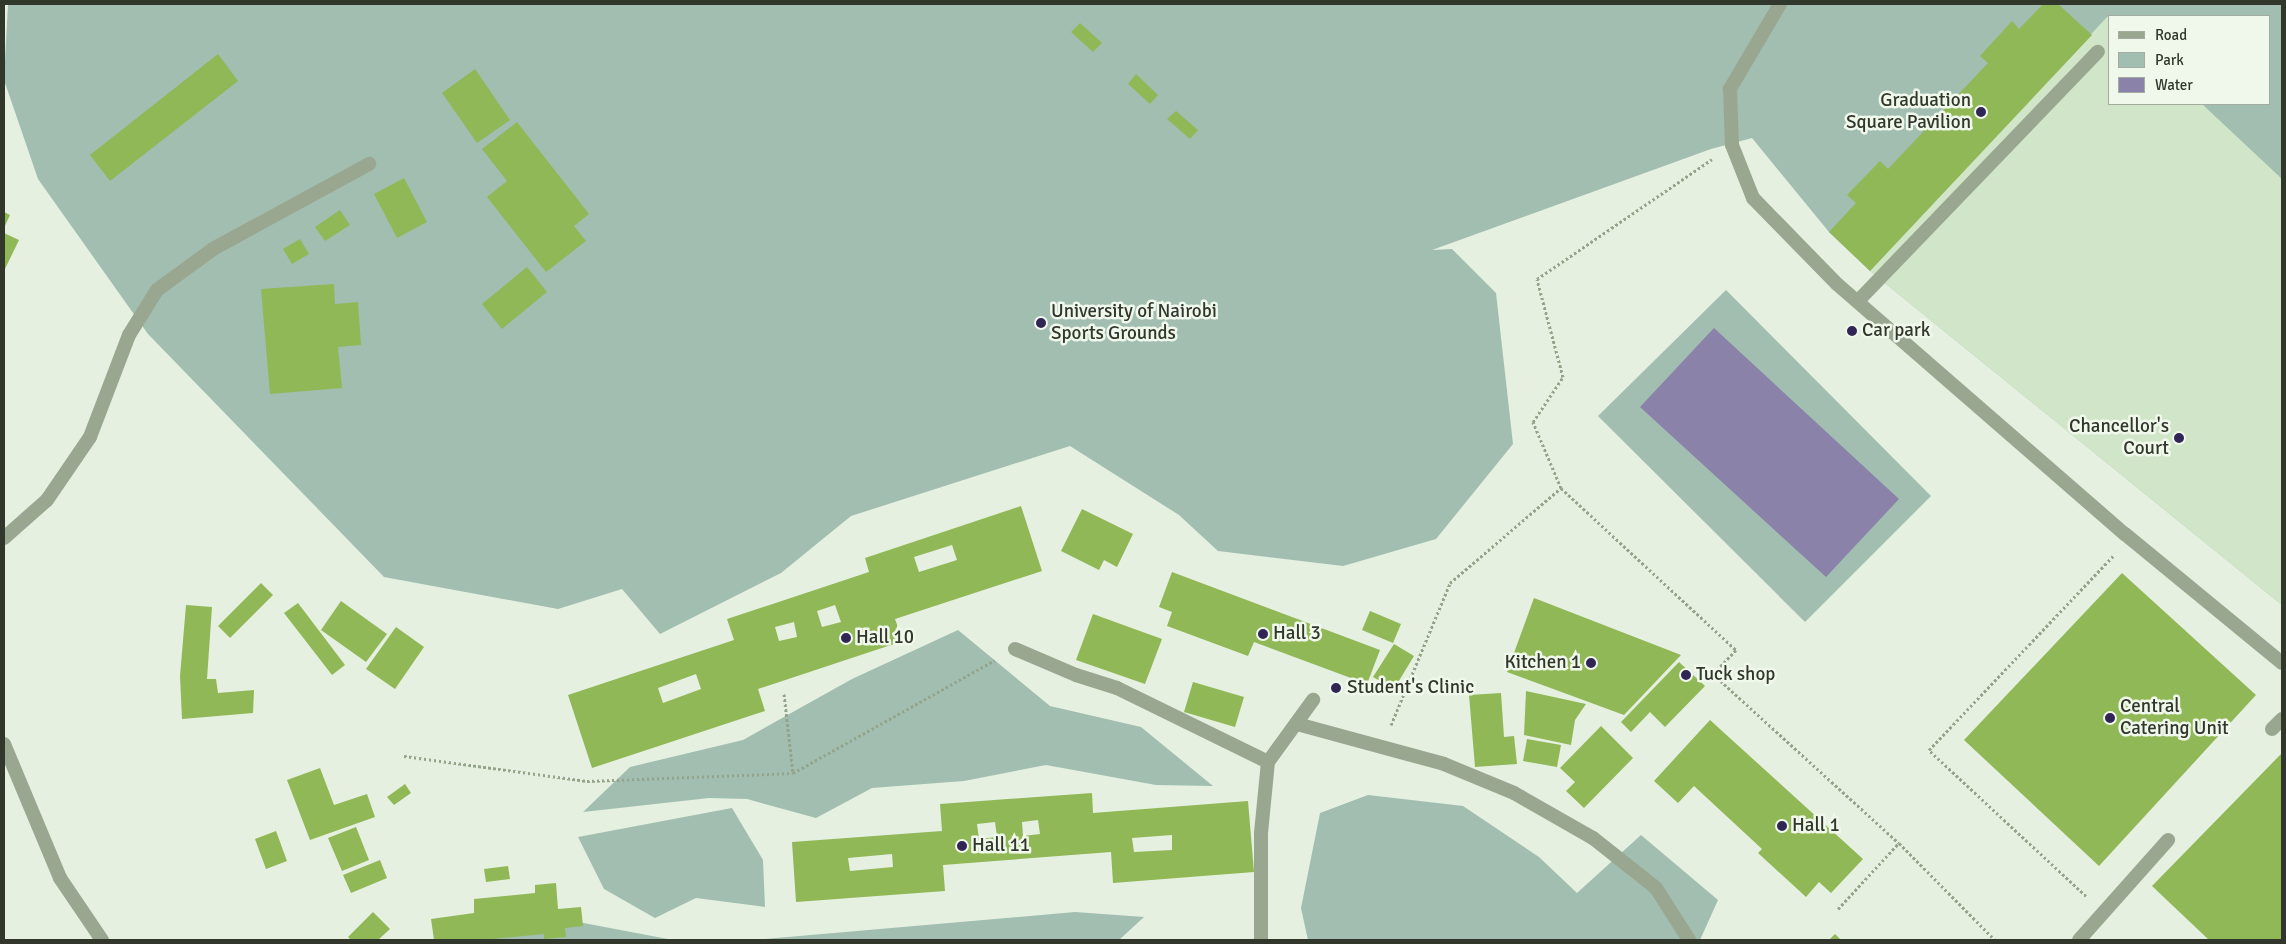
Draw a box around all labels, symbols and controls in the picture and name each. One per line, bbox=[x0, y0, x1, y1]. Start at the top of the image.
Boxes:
legend bbox=[2108, 15, 2271, 105]
text: Road bbox=[2155, 26, 2187, 44]
text: Park bbox=[2155, 51, 2184, 69]
text: Water bbox=[2155, 76, 2193, 94]
place label: Graduation Square Pavilion bbox=[1846, 90, 1971, 134]
marker: Graduation Square Pavilion bbox=[1975, 106, 1987, 118]
place label: University of Nairobi Sports Grounds bbox=[1051, 301, 1217, 345]
marker: University of Nairobi Sports Grounds bbox=[1035, 317, 1047, 329]
place label: Car park bbox=[1862, 320, 1930, 342]
marker: Car park bbox=[1846, 325, 1858, 337]
place label: Chancellor's Court bbox=[2069, 416, 2169, 460]
marker: Chancellor's Court bbox=[2173, 432, 2185, 444]
place label: Hall 3 bbox=[1273, 623, 1321, 645]
place label: Hall 10 bbox=[856, 627, 914, 649]
marker: Hall 3 bbox=[1257, 628, 1269, 640]
marker: Hall 10 bbox=[840, 632, 852, 644]
place label: Kitchen 1 bbox=[1505, 652, 1581, 674]
marker: Kitchen 1 bbox=[1585, 657, 1597, 669]
place label: Tuck shop bbox=[1696, 664, 1775, 686]
marker: Tuck shop bbox=[1680, 669, 1692, 681]
place label: Student's Clinic bbox=[1347, 677, 1474, 699]
marker: Student's Clinic bbox=[1329, 681, 1343, 695]
place label: Central Catering Unit bbox=[2120, 696, 2229, 740]
marker: Central Catering Unit bbox=[2104, 712, 2116, 724]
place label: Hall 1 bbox=[1792, 815, 1840, 837]
marker: Hall 1 bbox=[1776, 820, 1788, 832]
place label: Hall 11 bbox=[972, 835, 1030, 857]
marker: Hall 11 bbox=[956, 840, 968, 852]

